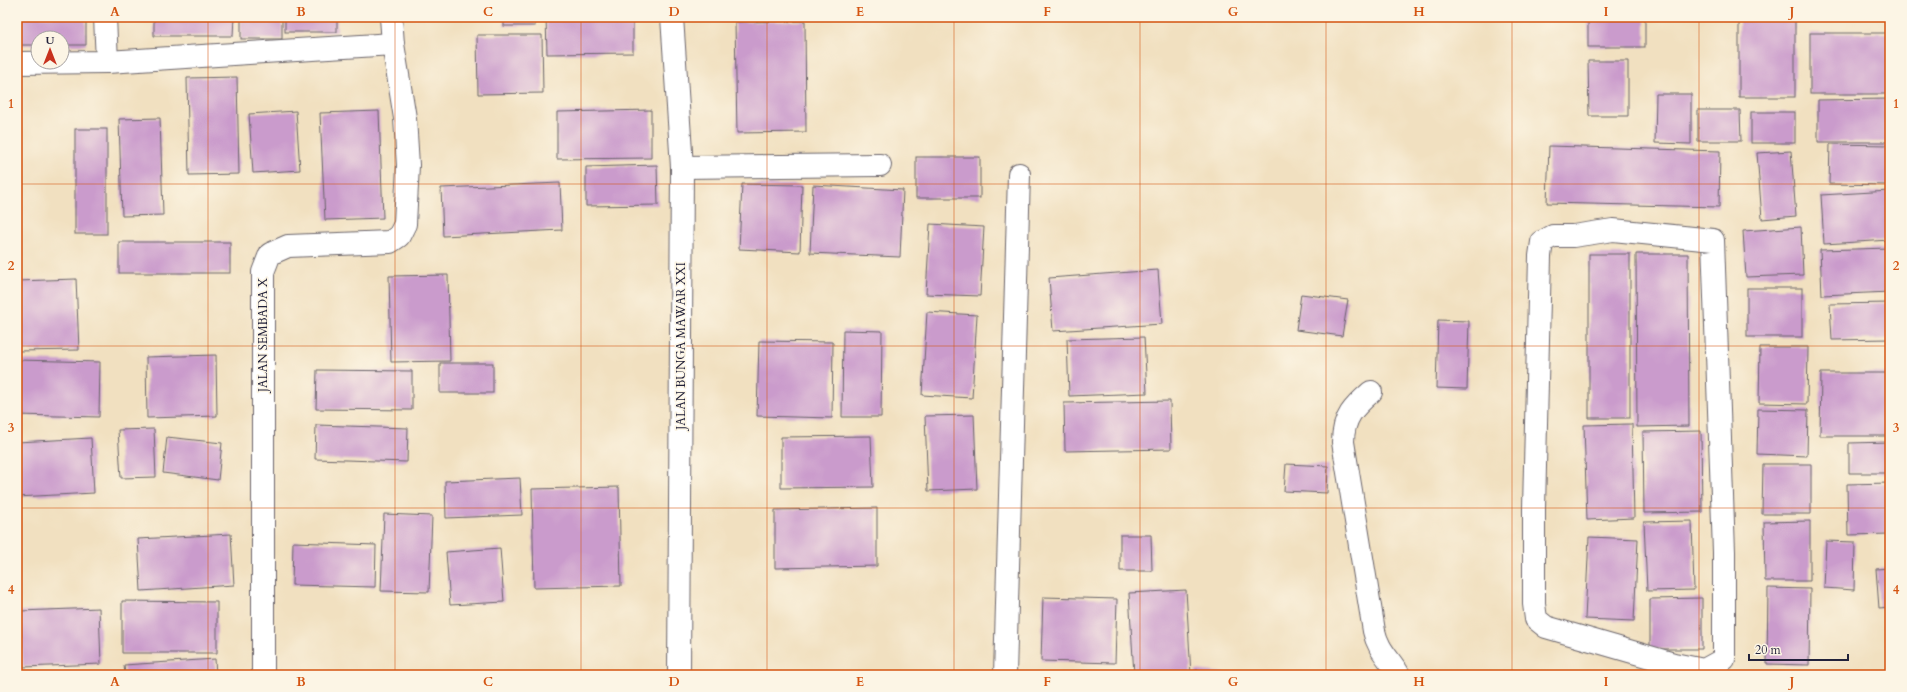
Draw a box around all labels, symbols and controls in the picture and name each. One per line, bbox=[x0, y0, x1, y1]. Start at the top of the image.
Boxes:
text: A bbox=[110, 3, 120, 21]
text: B bbox=[296, 3, 306, 21]
text: C bbox=[483, 3, 493, 21]
text: D bbox=[668, 3, 680, 21]
text: E bbox=[856, 3, 864, 21]
text: F bbox=[1043, 3, 1051, 21]
text: G bbox=[1228, 3, 1239, 21]
text: H bbox=[1413, 3, 1425, 21]
text: I bbox=[1603, 3, 1609, 21]
text: J bbox=[1788, 3, 1795, 21]
north arrow bbox=[30, 30, 70, 70]
text: U bbox=[46, 33, 55, 48]
text: 1 bbox=[8, 95, 14, 113]
text: 1 bbox=[1893, 95, 1899, 113]
text: 2 bbox=[8, 257, 15, 275]
text: 2 bbox=[1893, 257, 1900, 275]
street label: JALAN BUNGA MAWAR XXI bbox=[673, 262, 689, 432]
street label: JALAN SEMBADA X bbox=[255, 277, 271, 394]
text: 3 bbox=[8, 419, 15, 437]
text: 3 bbox=[1893, 419, 1900, 437]
text: 4 bbox=[8, 581, 15, 599]
text: 4 bbox=[1893, 581, 1900, 599]
scale bar bbox=[1749, 636, 1848, 662]
text: 20 m bbox=[1755, 642, 1782, 658]
text: A bbox=[110, 673, 120, 691]
text: B bbox=[296, 673, 306, 691]
text: C bbox=[483, 673, 493, 691]
text: D bbox=[668, 673, 680, 691]
text: E bbox=[856, 673, 864, 691]
text: F bbox=[1043, 673, 1051, 691]
text: G bbox=[1228, 673, 1239, 691]
text: H bbox=[1413, 673, 1425, 691]
text: I bbox=[1603, 673, 1609, 691]
text: J bbox=[1788, 673, 1795, 691]

